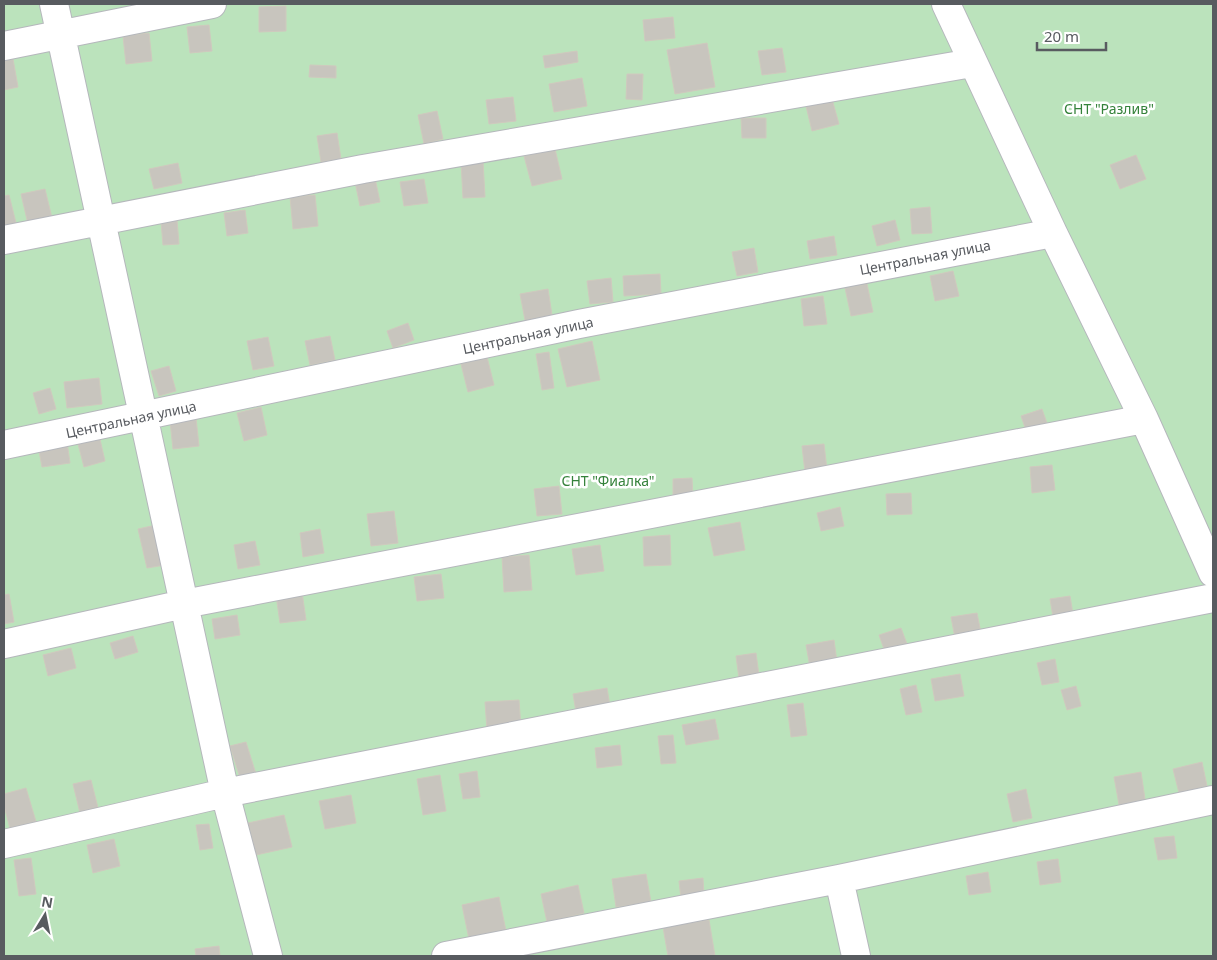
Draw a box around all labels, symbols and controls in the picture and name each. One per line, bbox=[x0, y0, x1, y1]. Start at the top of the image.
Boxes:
scale bar bbox=[1037, 20, 1106, 52]
text: 20 m bbox=[1044, 26, 1079, 46]
park label: СНТ "Разлив" bbox=[1064, 99, 1154, 118]
street label: Центральная улица bbox=[858, 235, 992, 279]
street label: Центральная улица bbox=[461, 312, 595, 358]
street label: Центральная улица bbox=[64, 396, 198, 442]
park label: СНТ "Фиалка" bbox=[561, 471, 655, 490]
north arrow bbox=[20, 890, 70, 940]
text: N bbox=[40, 891, 55, 912]

